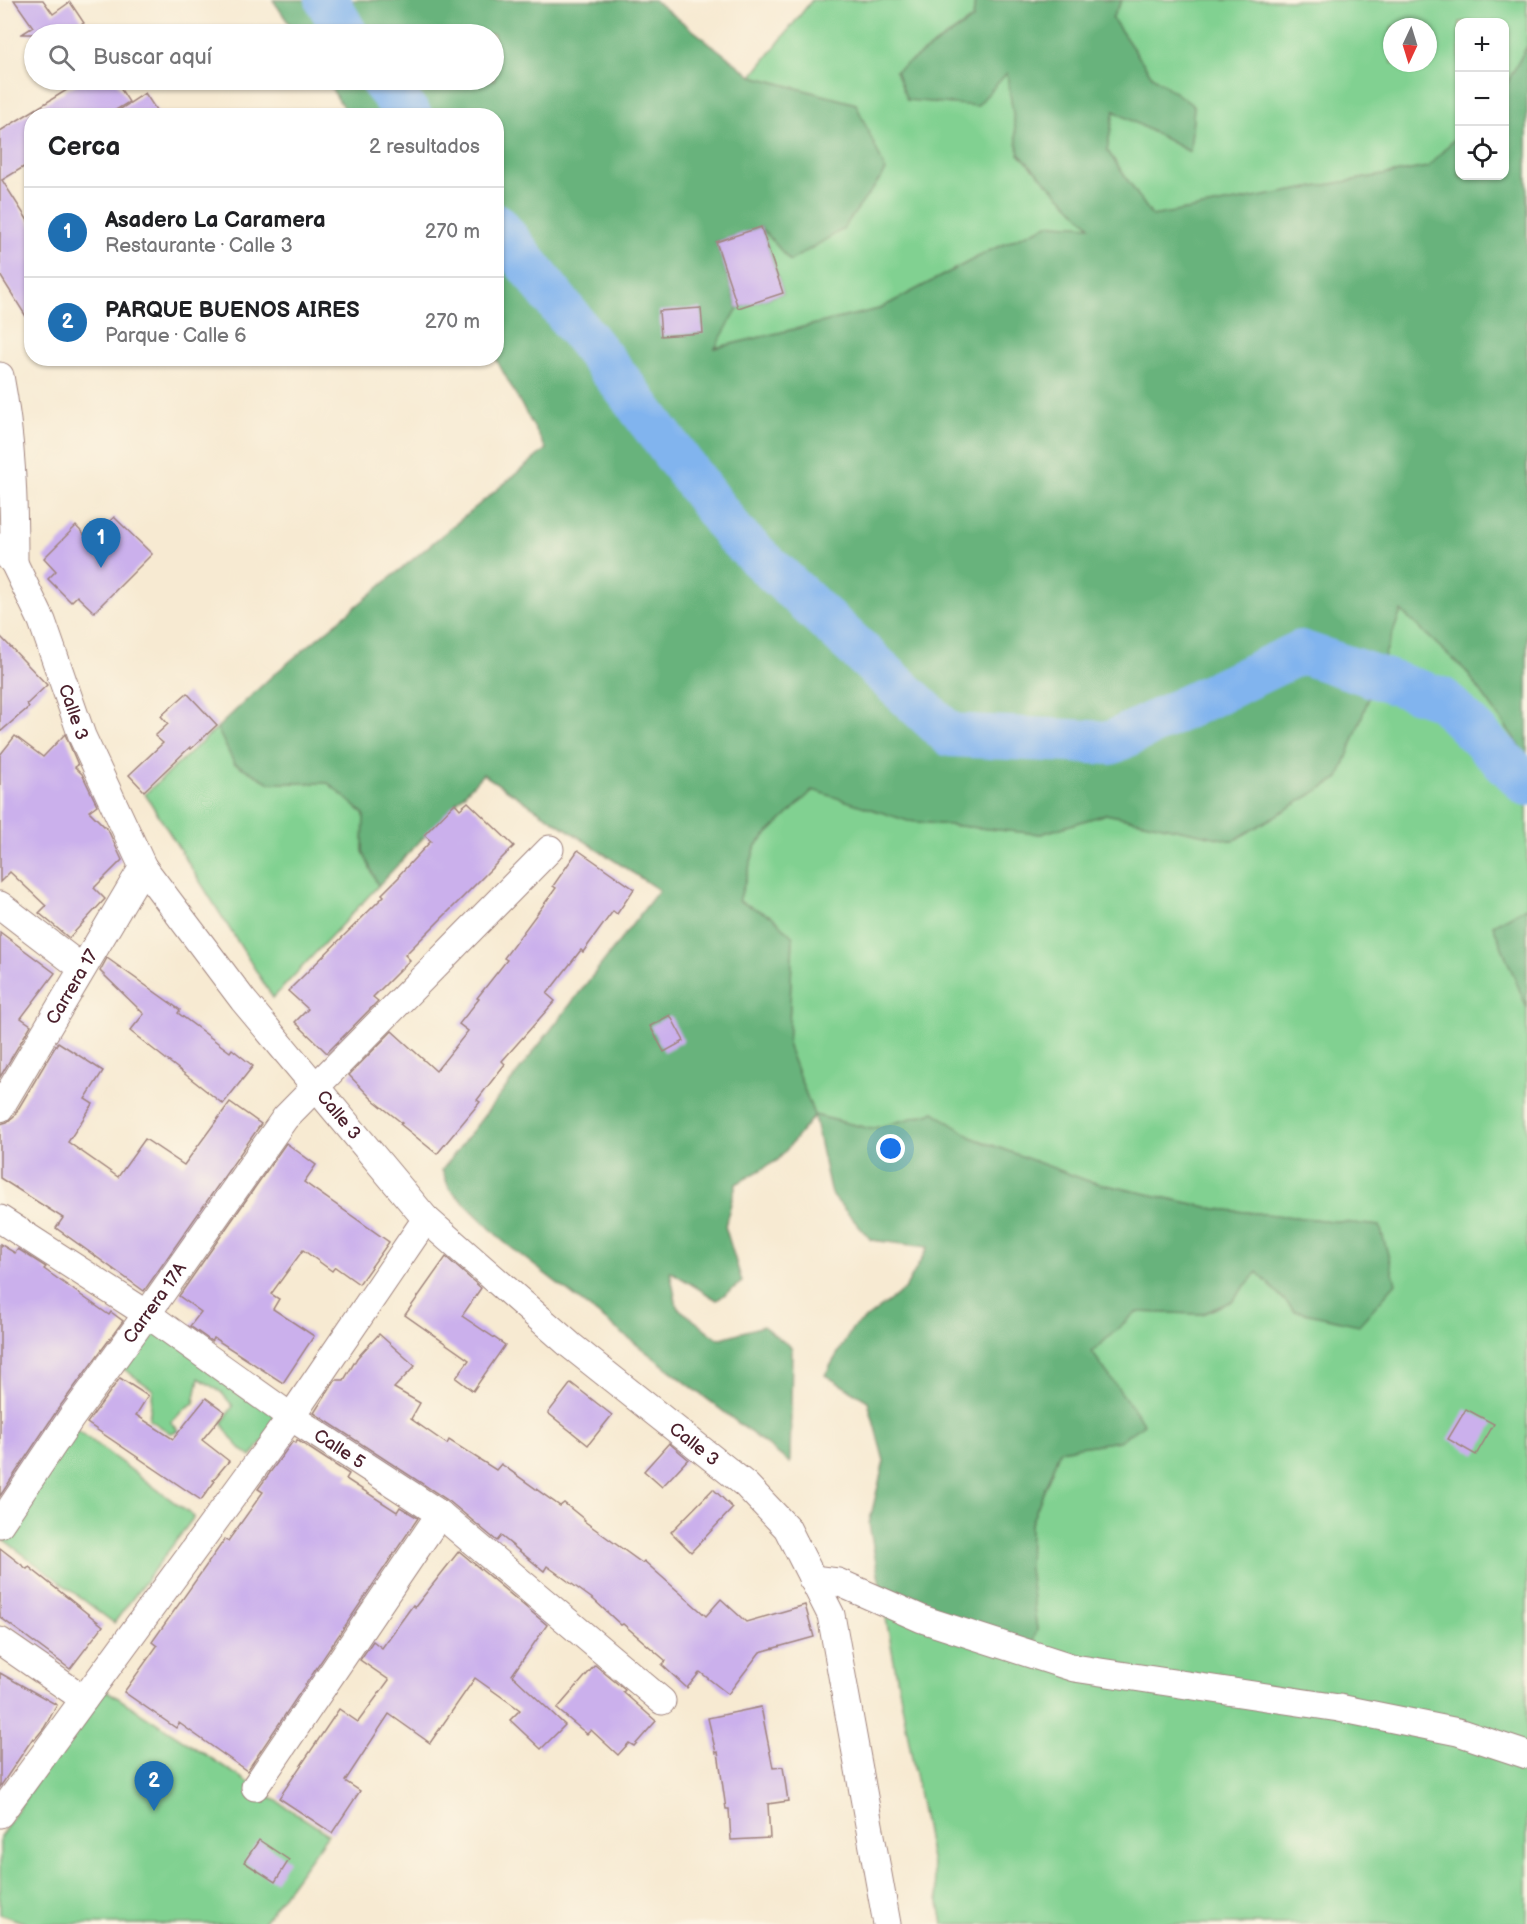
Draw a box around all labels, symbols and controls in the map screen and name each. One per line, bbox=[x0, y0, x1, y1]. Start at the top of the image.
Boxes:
north arrow bbox=[1383, 18, 1437, 72]
map controls bbox=[1455, 18, 1509, 180]
button: + bbox=[1455, 18, 1509, 72]
search box bbox=[24, 24, 504, 90]
icon: search bbox=[45, 41, 78, 74]
text: Buscar aquí bbox=[93, 44, 212, 71]
button: − bbox=[1455, 72, 1509, 126]
button: locate bbox=[1455, 126, 1509, 180]
text: Cerca bbox=[48, 132, 120, 163]
text: 2 resultados bbox=[369, 135, 480, 159]
text: Asadero La Caramera bbox=[105, 207, 326, 234]
text: 1 bbox=[63, 220, 72, 244]
text: 270 m bbox=[425, 220, 480, 244]
text: Restaurante · Calle 3 bbox=[105, 234, 293, 258]
text: PARQUE BUENOS AIRES bbox=[105, 297, 360, 324]
text: 2 bbox=[62, 310, 73, 334]
text: 270 m bbox=[425, 310, 480, 334]
text: Parque · Calle 6 bbox=[105, 324, 246, 348]
pin: 1 bbox=[82, 518, 120, 568]
street label: Calle 3 bbox=[54, 682, 93, 743]
street label: Carrera 17 bbox=[42, 946, 103, 1028]
street label: Calle 3 bbox=[312, 1086, 365, 1144]
your location bbox=[876, 1134, 905, 1163]
street label: Carrera 17A bbox=[119, 1259, 191, 1348]
street label: Calle 3 bbox=[665, 1418, 723, 1470]
street label: Calle 5 bbox=[310, 1425, 369, 1473]
pin: 2 bbox=[134, 1762, 174, 1811]

